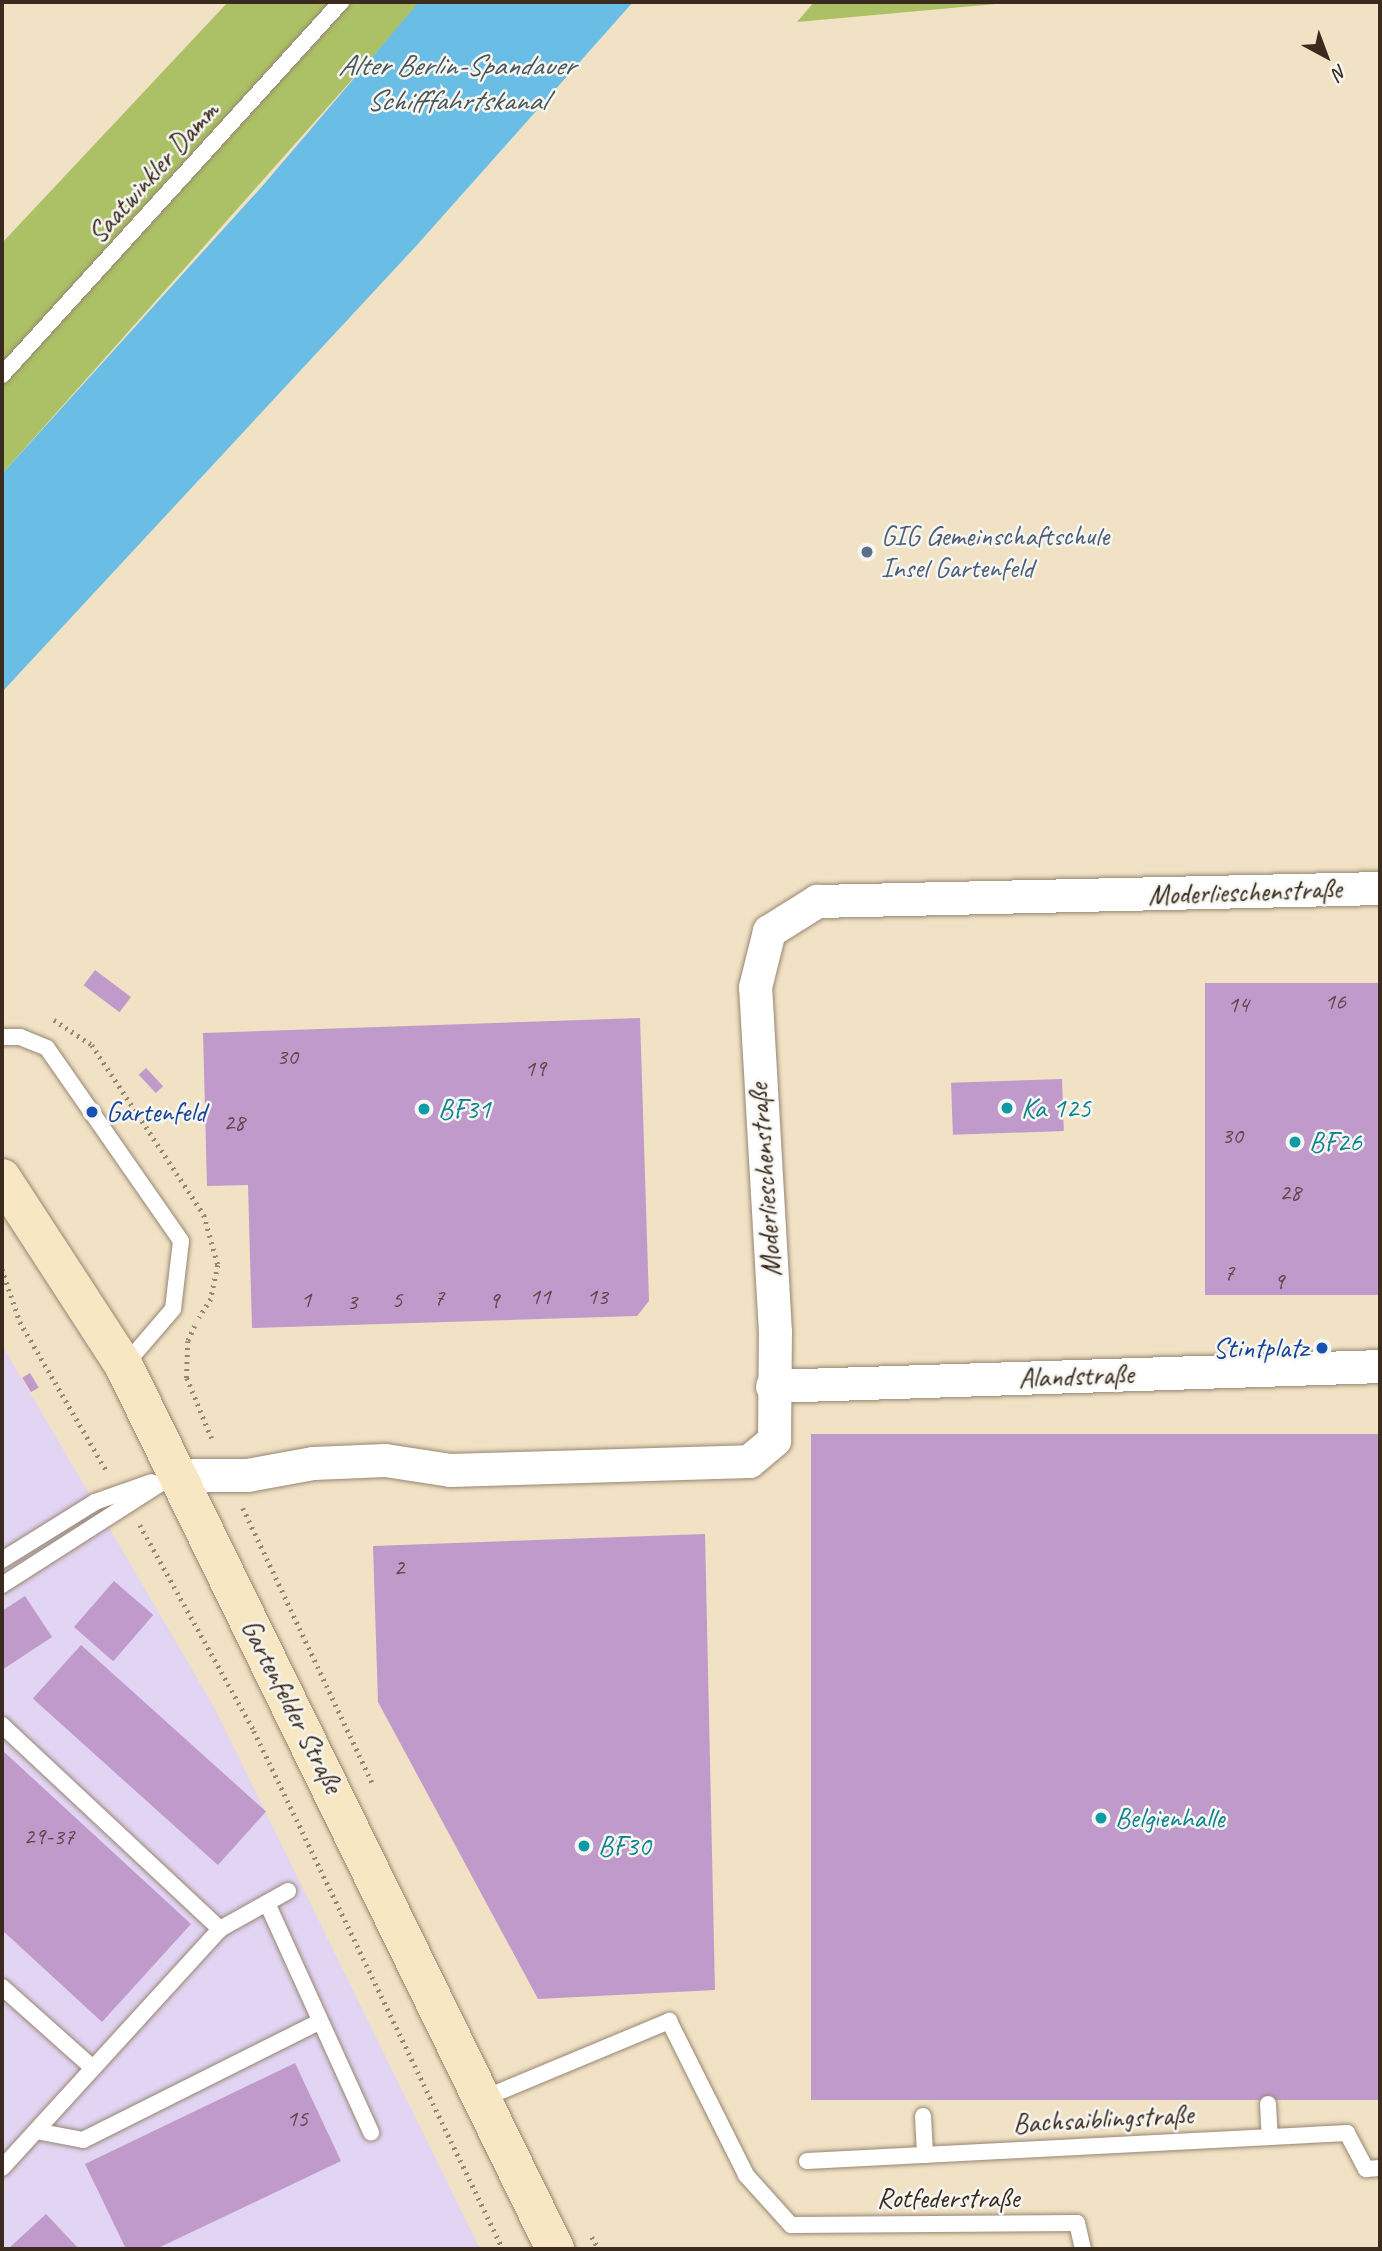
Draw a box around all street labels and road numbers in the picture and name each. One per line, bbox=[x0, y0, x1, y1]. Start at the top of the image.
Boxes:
street label: Saatwinkler Damm bbox=[80, 94, 226, 250]
street label: Moderlieschenstraße bbox=[1148, 872, 1342, 912]
street label: Moderlieschenstraße bbox=[741, 1082, 789, 1278]
street label: Alandstraße bbox=[1018, 1357, 1134, 1395]
street label: Gartenfelder Straße bbox=[233, 1613, 351, 1799]
street label: Bachsaiblingstraße bbox=[1012, 2097, 1194, 2141]
street label: Rotfederstraße bbox=[877, 2181, 1019, 2215]

